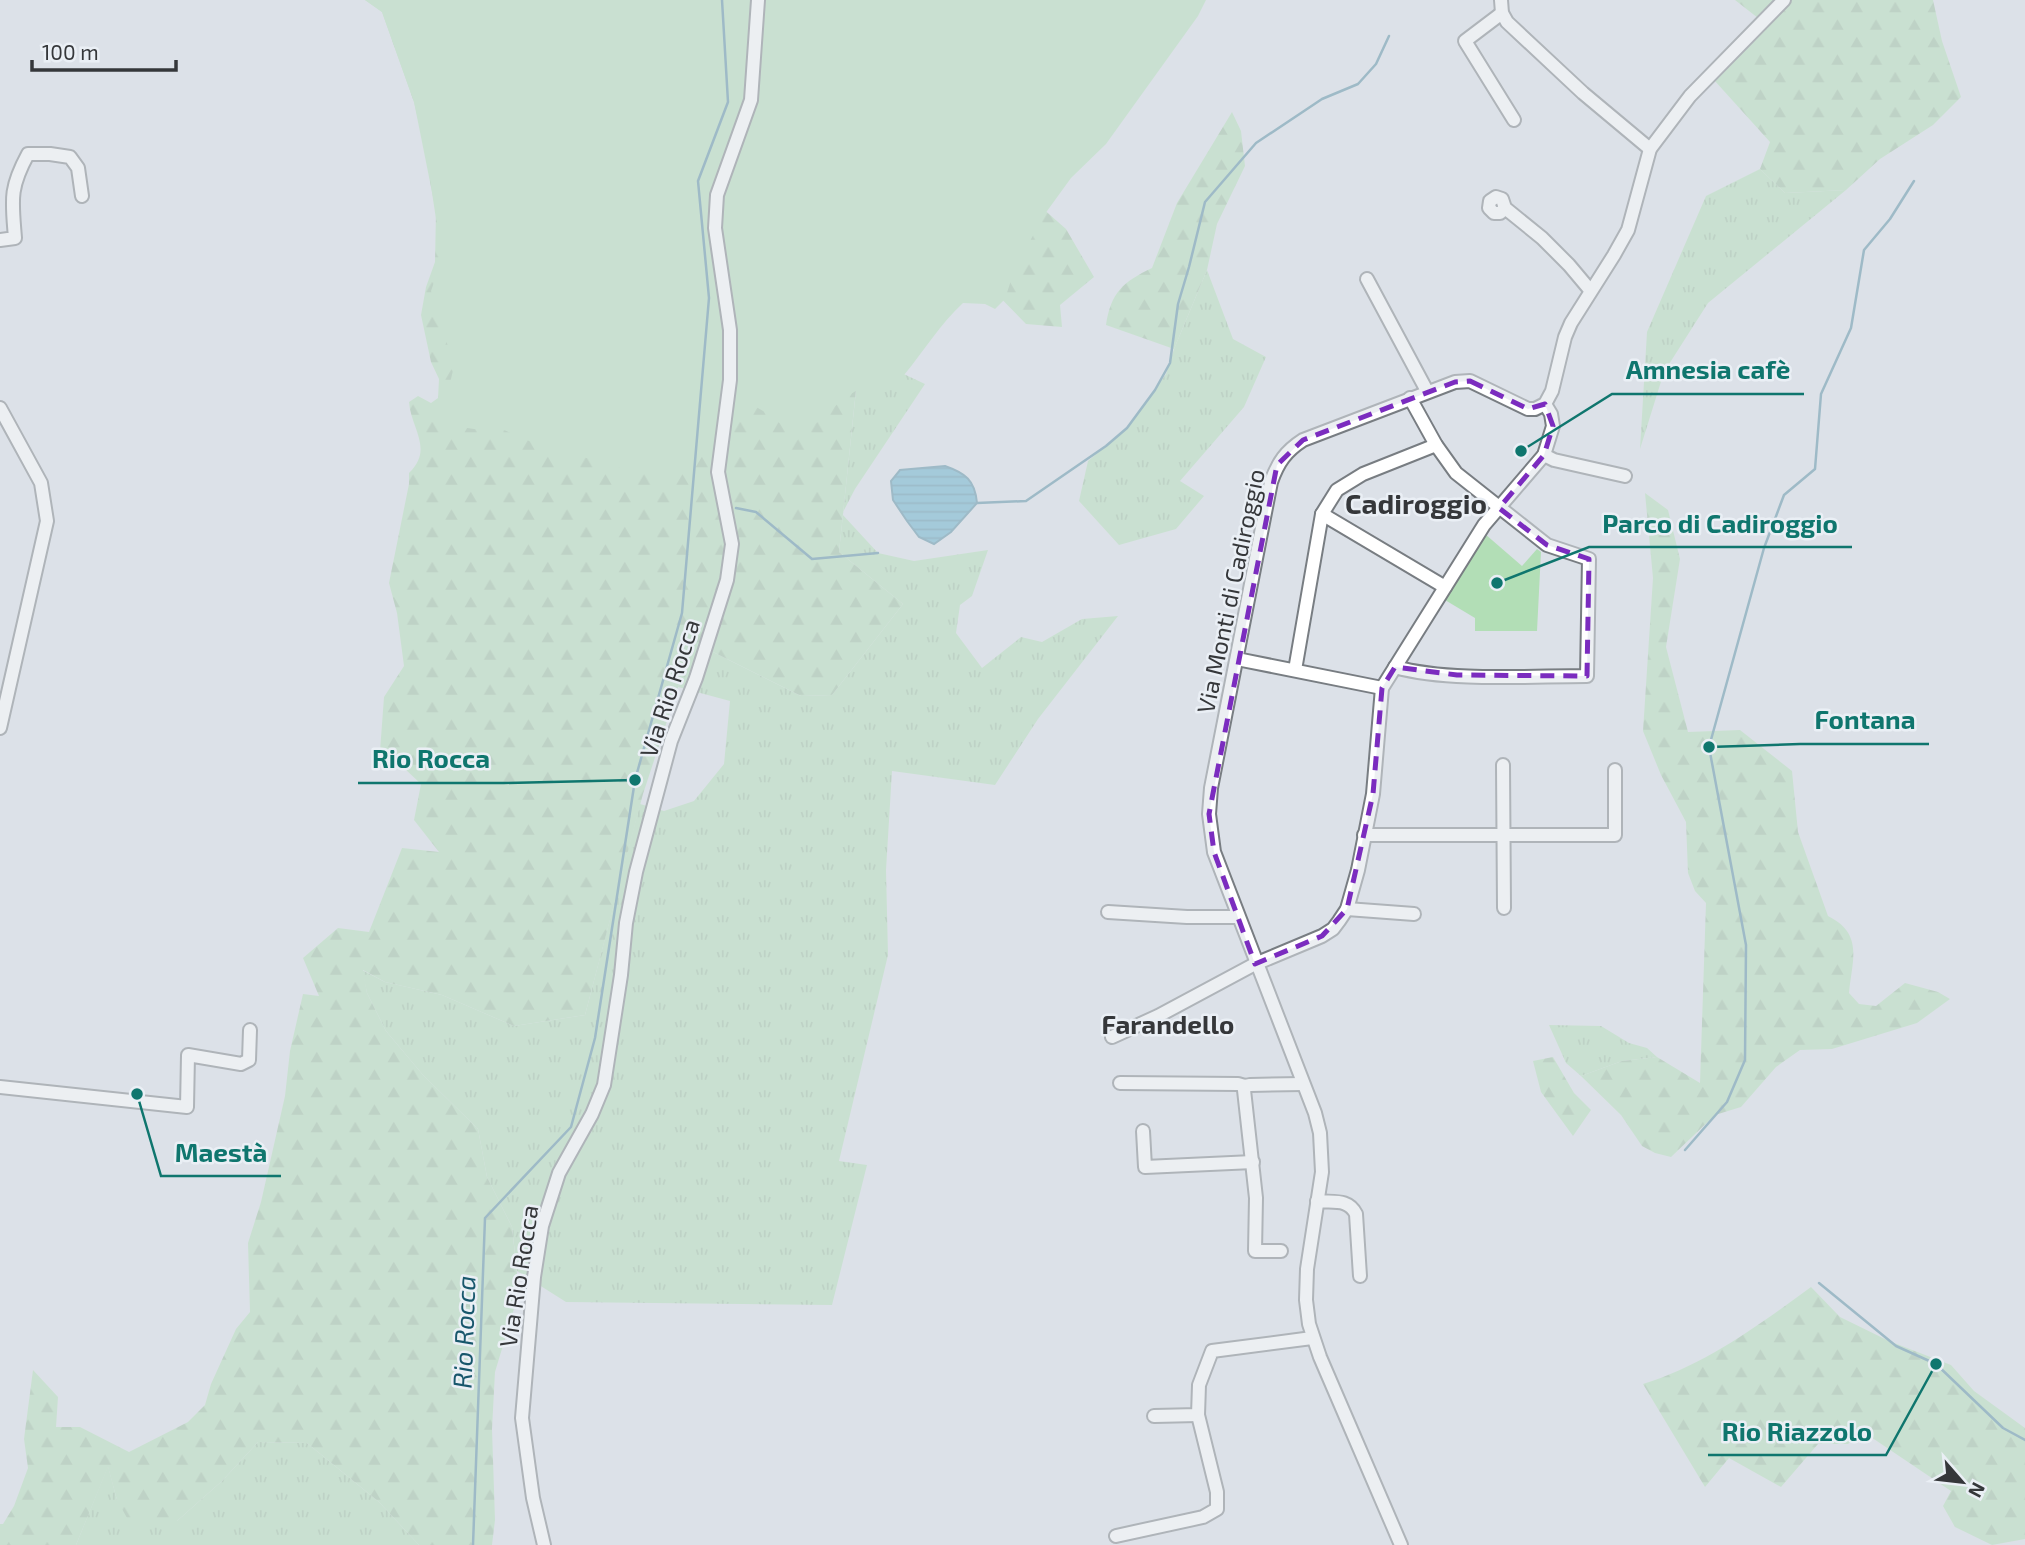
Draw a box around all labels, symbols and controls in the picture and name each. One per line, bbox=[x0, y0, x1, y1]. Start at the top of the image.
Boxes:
scale bar bbox=[32, 28, 175, 72]
text: 100 m bbox=[42, 39, 99, 64]
callout: Amnesia cafè bbox=[1612, 347, 1804, 394]
text: Amnesia cafè bbox=[1626, 353, 1790, 384]
street label: Via Monti di Cadiroggio bbox=[1190, 466, 1270, 716]
district label: Cadiroggio bbox=[1345, 486, 1487, 520]
callout: Parco di Cadiroggio bbox=[1589, 500, 1852, 547]
text: Parco di Cadiroggio bbox=[1602, 507, 1838, 538]
street label: Via Rio Rocca bbox=[633, 615, 705, 761]
callout: Fontana bbox=[1800, 697, 1929, 744]
text: Fontana bbox=[1815, 703, 1915, 734]
callout: Rio Rocca bbox=[358, 736, 504, 783]
text: Rio Rocca bbox=[372, 742, 490, 773]
district label: Farandello bbox=[1102, 1008, 1234, 1039]
callout: Maestà bbox=[161, 1129, 281, 1176]
text: Maestà bbox=[175, 1136, 267, 1167]
street label: Via Rio Rocca bbox=[492, 1203, 544, 1349]
water label: Rio Rocca bbox=[446, 1275, 480, 1389]
callout: Rio Riazzolo bbox=[1708, 1408, 1886, 1455]
text: Rio Riazzolo bbox=[1722, 1415, 1872, 1446]
north arrow bbox=[1927, 1447, 1997, 1517]
text: N bbox=[1964, 1479, 1991, 1502]

